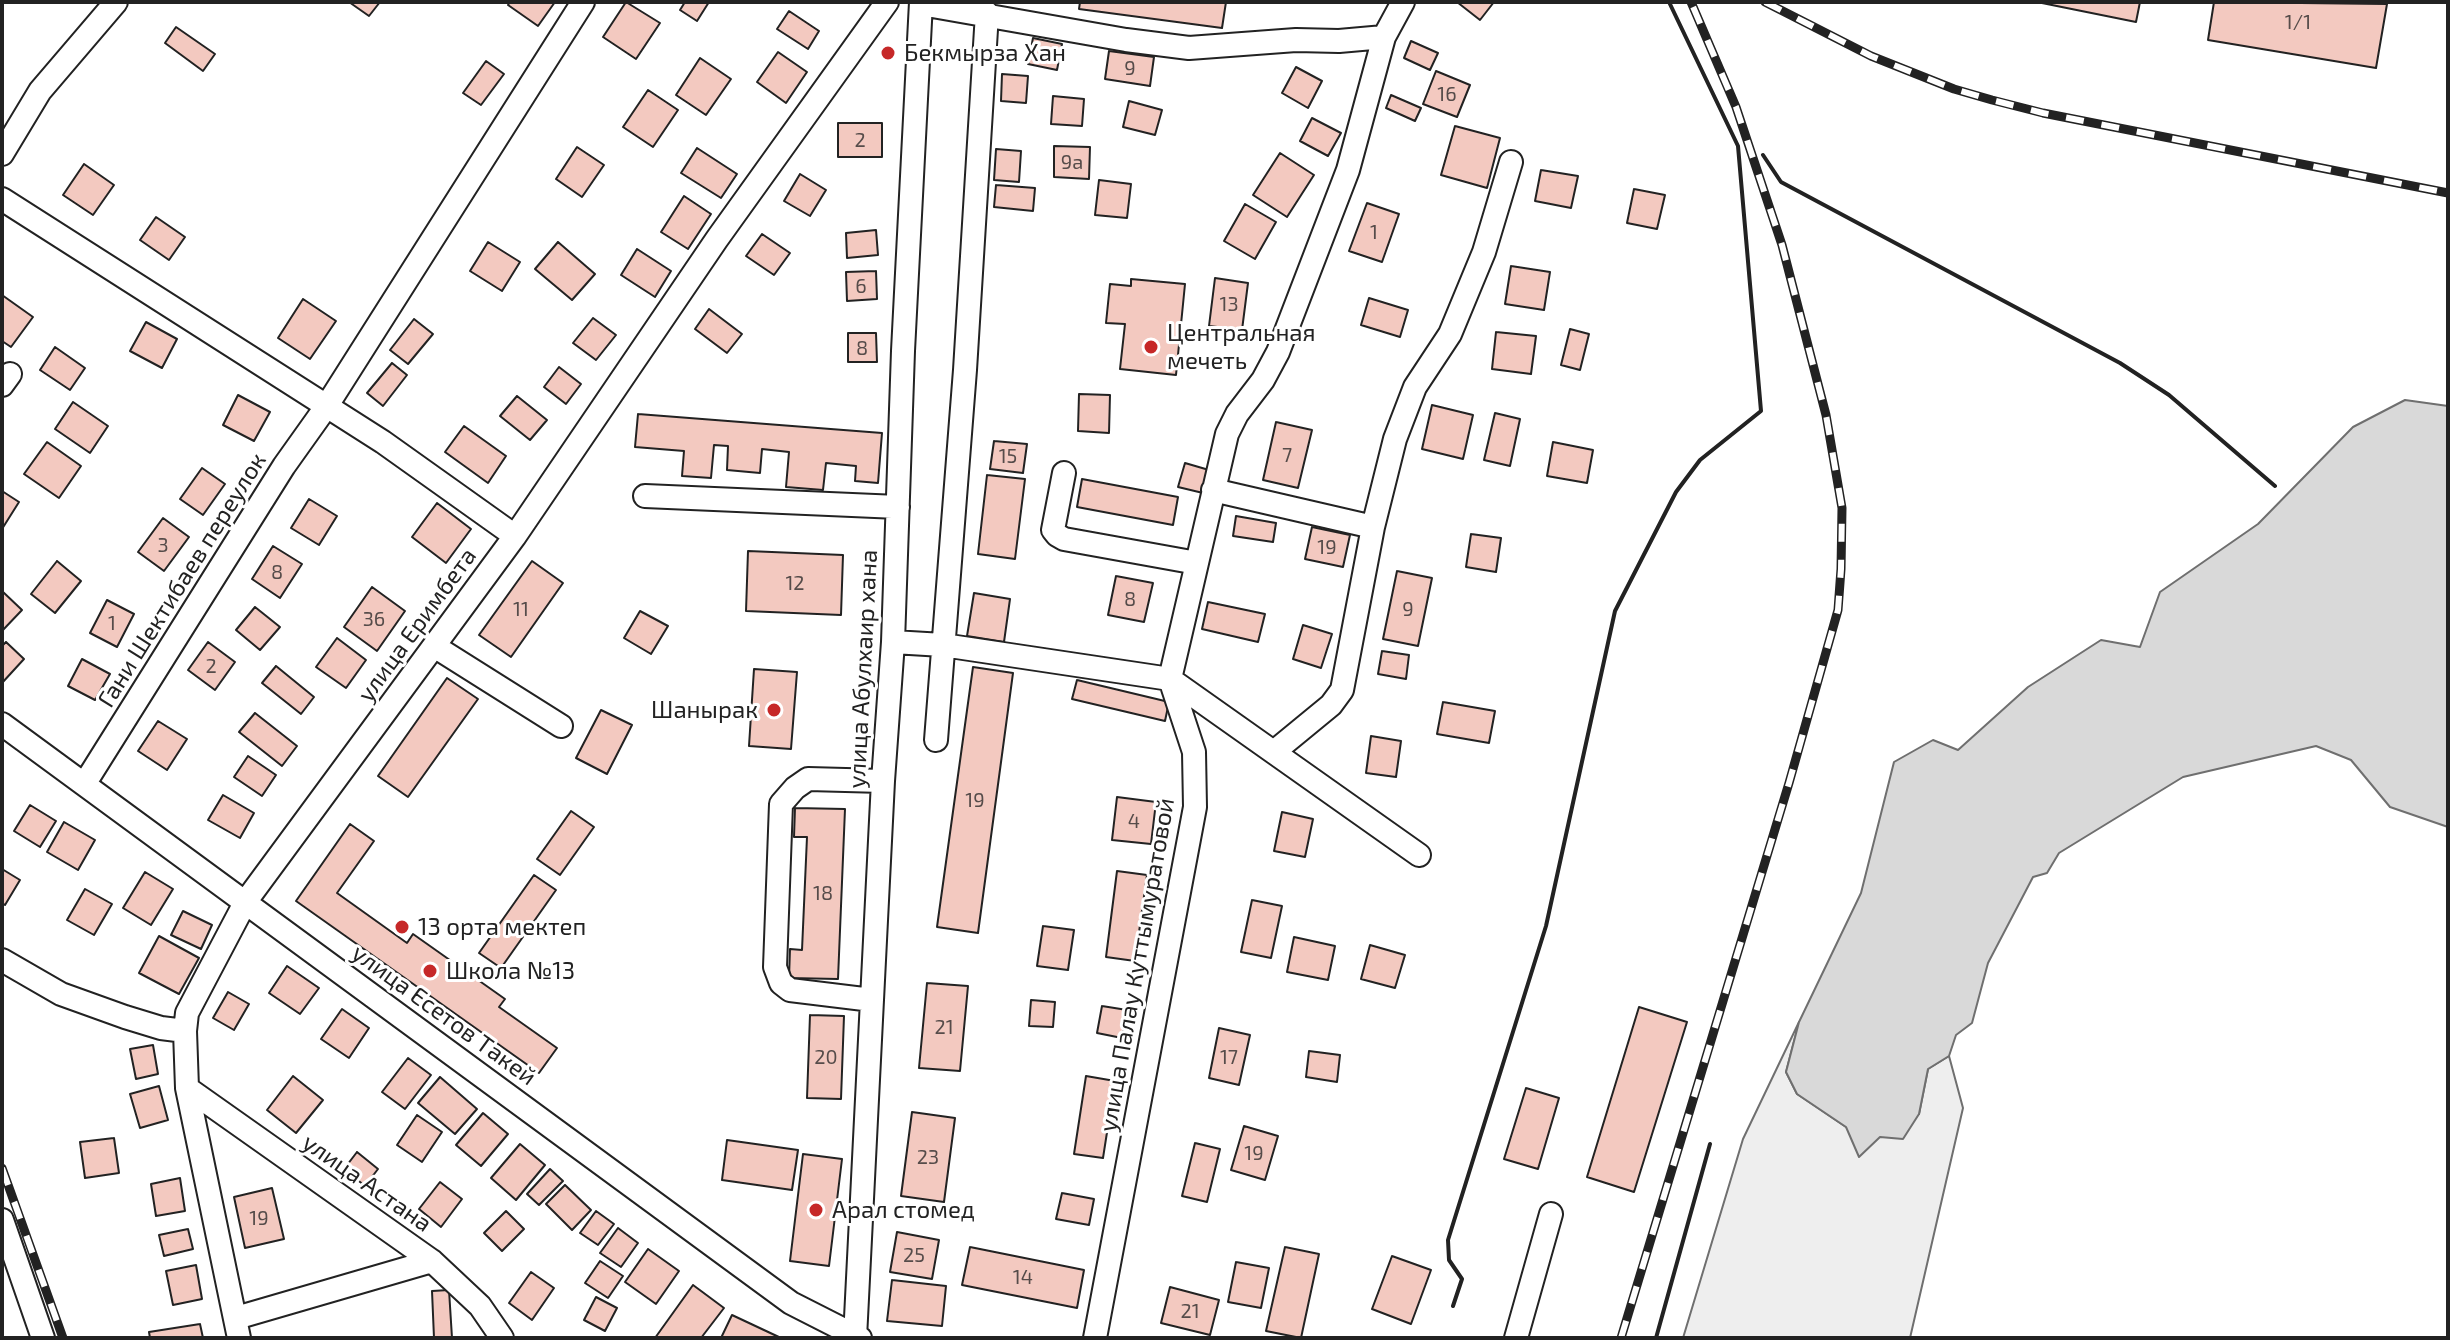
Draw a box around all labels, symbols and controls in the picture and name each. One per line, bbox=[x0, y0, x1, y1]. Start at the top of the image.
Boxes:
house number: 1/1 bbox=[2285, 10, 2311, 34]
place label: Бекмырза Хан bbox=[904, 39, 1066, 67]
marker: Бекмырза Хан bbox=[879, 44, 897, 62]
house number: 9 bbox=[1124, 56, 1136, 80]
house number: 16 bbox=[1437, 82, 1457, 106]
house number: 2 bbox=[854, 128, 866, 152]
house number: 9а bbox=[1061, 150, 1083, 174]
house number: 1 bbox=[1370, 220, 1378, 244]
house number: 6 bbox=[855, 274, 867, 298]
house number: 13 bbox=[1219, 292, 1239, 316]
place label: Центральная мечеть bbox=[1167, 319, 1316, 375]
house number: 8 bbox=[856, 336, 868, 360]
marker: Центральная мечеть bbox=[1142, 338, 1160, 356]
house number: 7 bbox=[1282, 443, 1292, 467]
house number: 15 bbox=[999, 444, 1017, 468]
street label: Гани Шектибаев переулок bbox=[92, 447, 272, 713]
house number: 3 bbox=[157, 533, 169, 557]
house number: 19 bbox=[1317, 535, 1337, 559]
street label: улица Еримбета bbox=[352, 542, 482, 708]
street label: улица Абулхаир хана bbox=[842, 549, 884, 789]
house number: 8 bbox=[271, 560, 283, 584]
house number: 12 bbox=[785, 571, 805, 595]
house number: 8 bbox=[1124, 587, 1136, 611]
house number: 11 bbox=[513, 597, 529, 621]
house number: 9 bbox=[1402, 597, 1414, 621]
house number: 36 bbox=[363, 607, 385, 631]
house number: 1 bbox=[108, 611, 116, 635]
house number: 2 bbox=[205, 654, 217, 678]
place label: Шанырак bbox=[651, 696, 758, 724]
marker: Шанырак bbox=[765, 701, 783, 719]
house number: 19 bbox=[965, 788, 985, 812]
street label: улица Палау Куттымуратовой bbox=[1093, 796, 1181, 1134]
house number: 4 bbox=[1128, 809, 1140, 833]
house number: 18 bbox=[813, 881, 833, 905]
place label: 13 орта мектеп bbox=[418, 913, 586, 941]
marker: 13 орта мектеп bbox=[393, 918, 411, 936]
street label: улица Есетов Такей bbox=[346, 939, 542, 1091]
place label: Школа №13 bbox=[446, 957, 575, 985]
marker: Школа №13 bbox=[421, 962, 439, 980]
house number: 21 bbox=[934, 1015, 954, 1039]
house number: 20 bbox=[814, 1045, 838, 1069]
house number: 17 bbox=[1220, 1045, 1238, 1069]
street label: улица Астана bbox=[297, 1128, 437, 1238]
house number: 19 bbox=[1244, 1141, 1264, 1165]
house number: 23 bbox=[917, 1145, 939, 1169]
place label: Арал стомед bbox=[832, 1196, 975, 1224]
marker: Арал стомед bbox=[807, 1201, 825, 1219]
house number: 19 bbox=[249, 1206, 269, 1230]
house number: 25 bbox=[903, 1243, 925, 1267]
house number: 14 bbox=[1013, 1265, 1033, 1289]
house number: 21 bbox=[1180, 1299, 1200, 1323]

